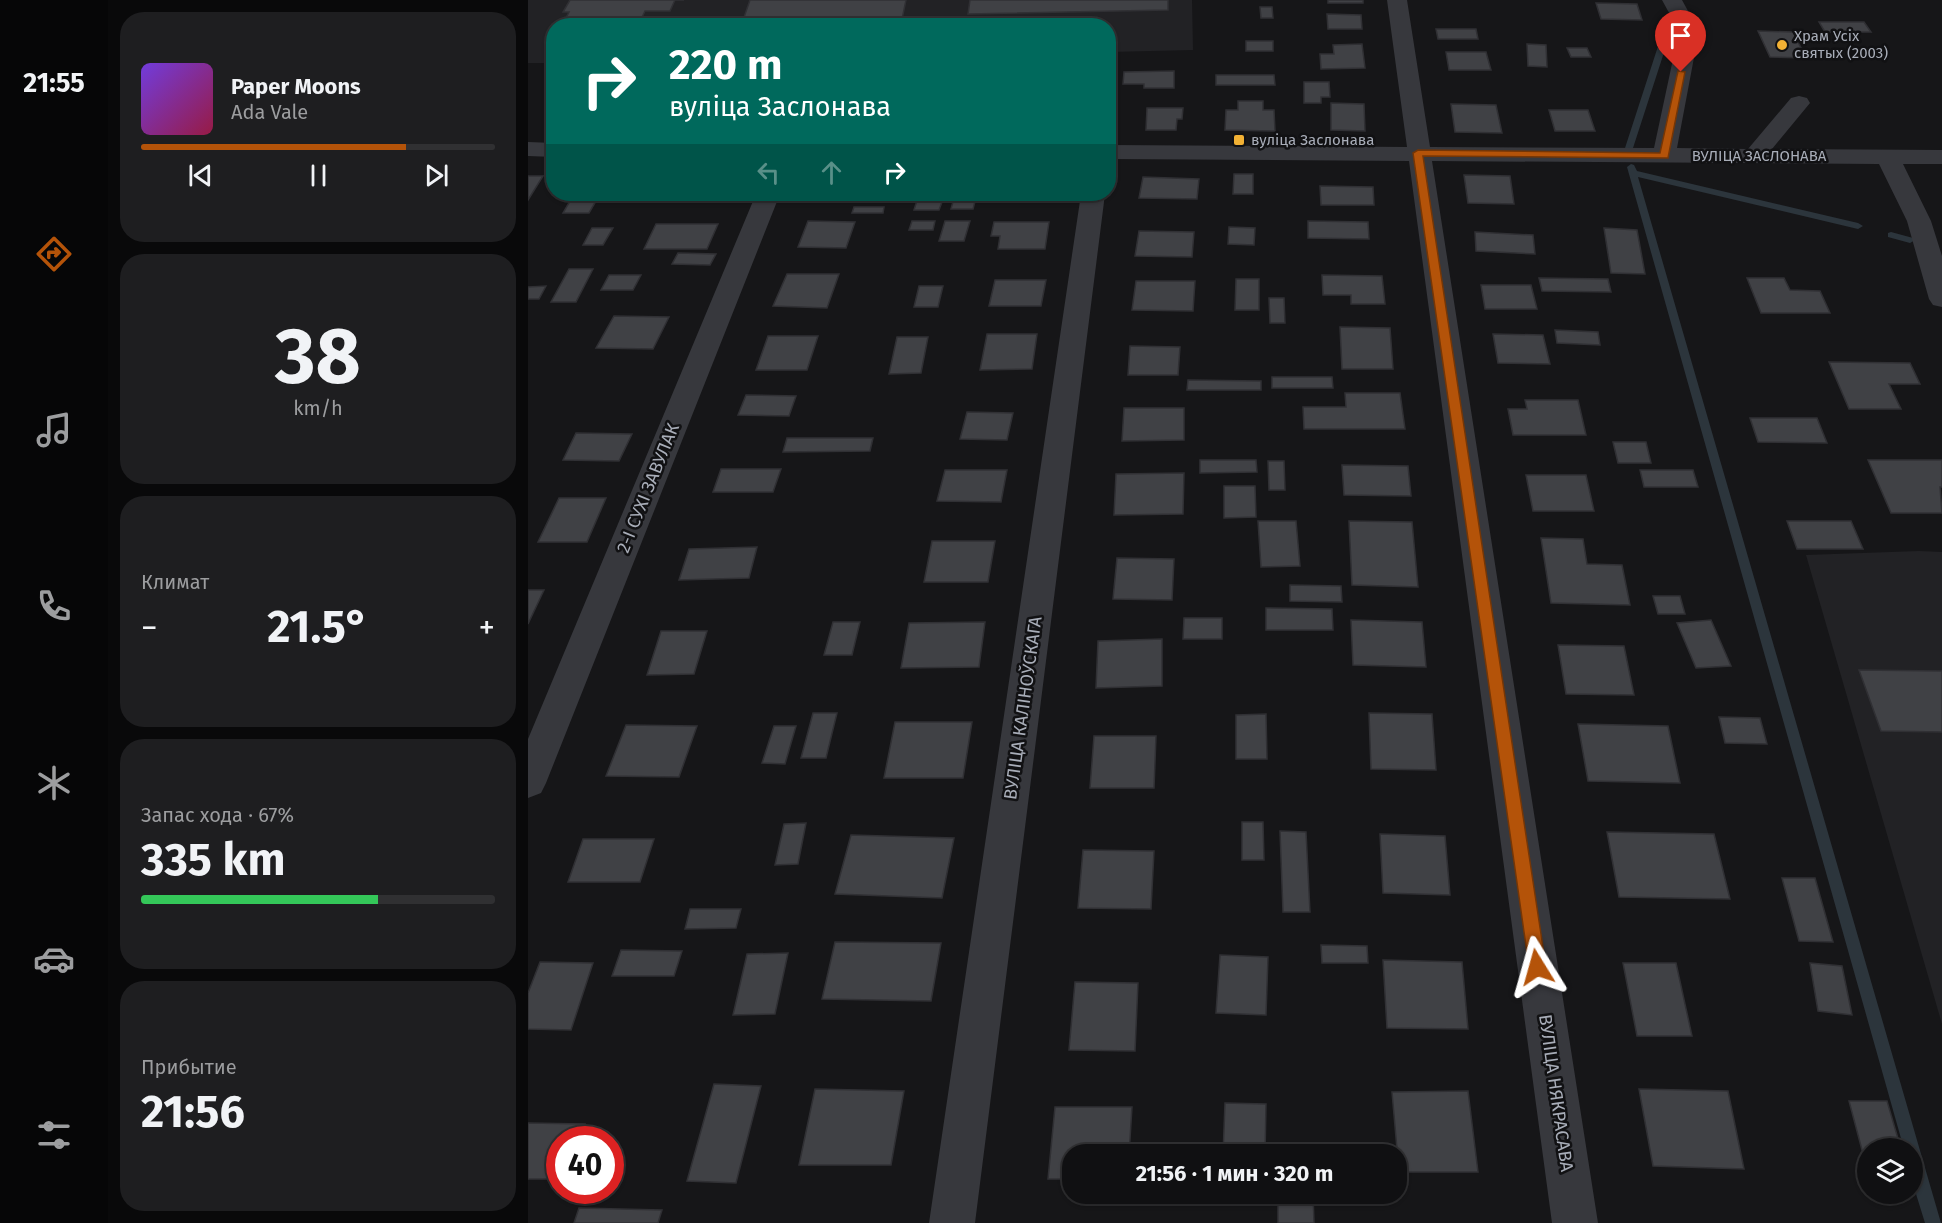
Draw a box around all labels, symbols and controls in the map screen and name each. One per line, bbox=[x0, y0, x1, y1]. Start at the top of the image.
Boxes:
pin bbox=[1655, 10, 1706, 72]
icon: arrive bbox=[1664, 19, 1697, 52]
place label: Храм Усіх святых (2003) bbox=[1794, 27, 1888, 62]
marker: Храм Усіх святых (2003) bbox=[1775, 38, 1789, 52]
text: 220 m bbox=[669, 40, 782, 90]
icon: right bbox=[570, 42, 648, 120]
text: 21:55 bbox=[23, 67, 85, 99]
text: Paper Moons bbox=[231, 73, 361, 100]
text: вуліца Заслонава bbox=[669, 91, 891, 123]
text: Ada Vale bbox=[231, 100, 308, 124]
place label: вуліца Заслонава bbox=[1251, 131, 1374, 149]
marker: вуліца Заслонава bbox=[1232, 133, 1246, 147]
street label: ВУЛІЦА ЗАСЛОНАВА bbox=[1692, 147, 1827, 165]
icon: left bbox=[752, 156, 785, 189]
icon: ahead bbox=[815, 156, 848, 189]
icon: right bbox=[878, 156, 911, 189]
icon: previous bbox=[184, 159, 217, 192]
icon: pause bbox=[302, 159, 335, 192]
icon: next bbox=[420, 159, 453, 192]
icon: directions bbox=[33, 233, 75, 275]
text: 38 bbox=[275, 310, 361, 404]
text: km/h bbox=[293, 396, 343, 420]
icon: music bbox=[33, 409, 75, 451]
street label: 2-І СУХІ ЗАВУЛАК bbox=[612, 420, 684, 556]
text: Климат bbox=[141, 570, 209, 594]
icon: phone bbox=[33, 585, 75, 627]
text: 21.5° bbox=[267, 600, 369, 654]
text: − bbox=[141, 608, 158, 648]
text: + bbox=[479, 608, 495, 648]
street label: ВУЛІЦА КАЛІНОЎСКАГА bbox=[998, 614, 1047, 801]
icon: climate bbox=[33, 762, 75, 804]
text: Запас хода · 67% bbox=[141, 803, 294, 827]
text: 335 km bbox=[141, 833, 285, 887]
position arrow bbox=[1505, 935, 1569, 999]
icon: car bbox=[33, 938, 75, 980]
street label: ВУЛІЦА НЯКРАСАВА bbox=[1534, 1013, 1578, 1174]
text: Прибытие bbox=[141, 1055, 237, 1079]
text: 21:56 bbox=[141, 1085, 245, 1139]
icon: filters bbox=[33, 1114, 75, 1156]
speed limit sign: 40 bbox=[546, 1126, 624, 1204]
map controls bbox=[1857, 1138, 1923, 1204]
button: layers bbox=[1857, 1138, 1923, 1204]
text: 21:56 · 1 мин · 320 m bbox=[1136, 1160, 1333, 1187]

